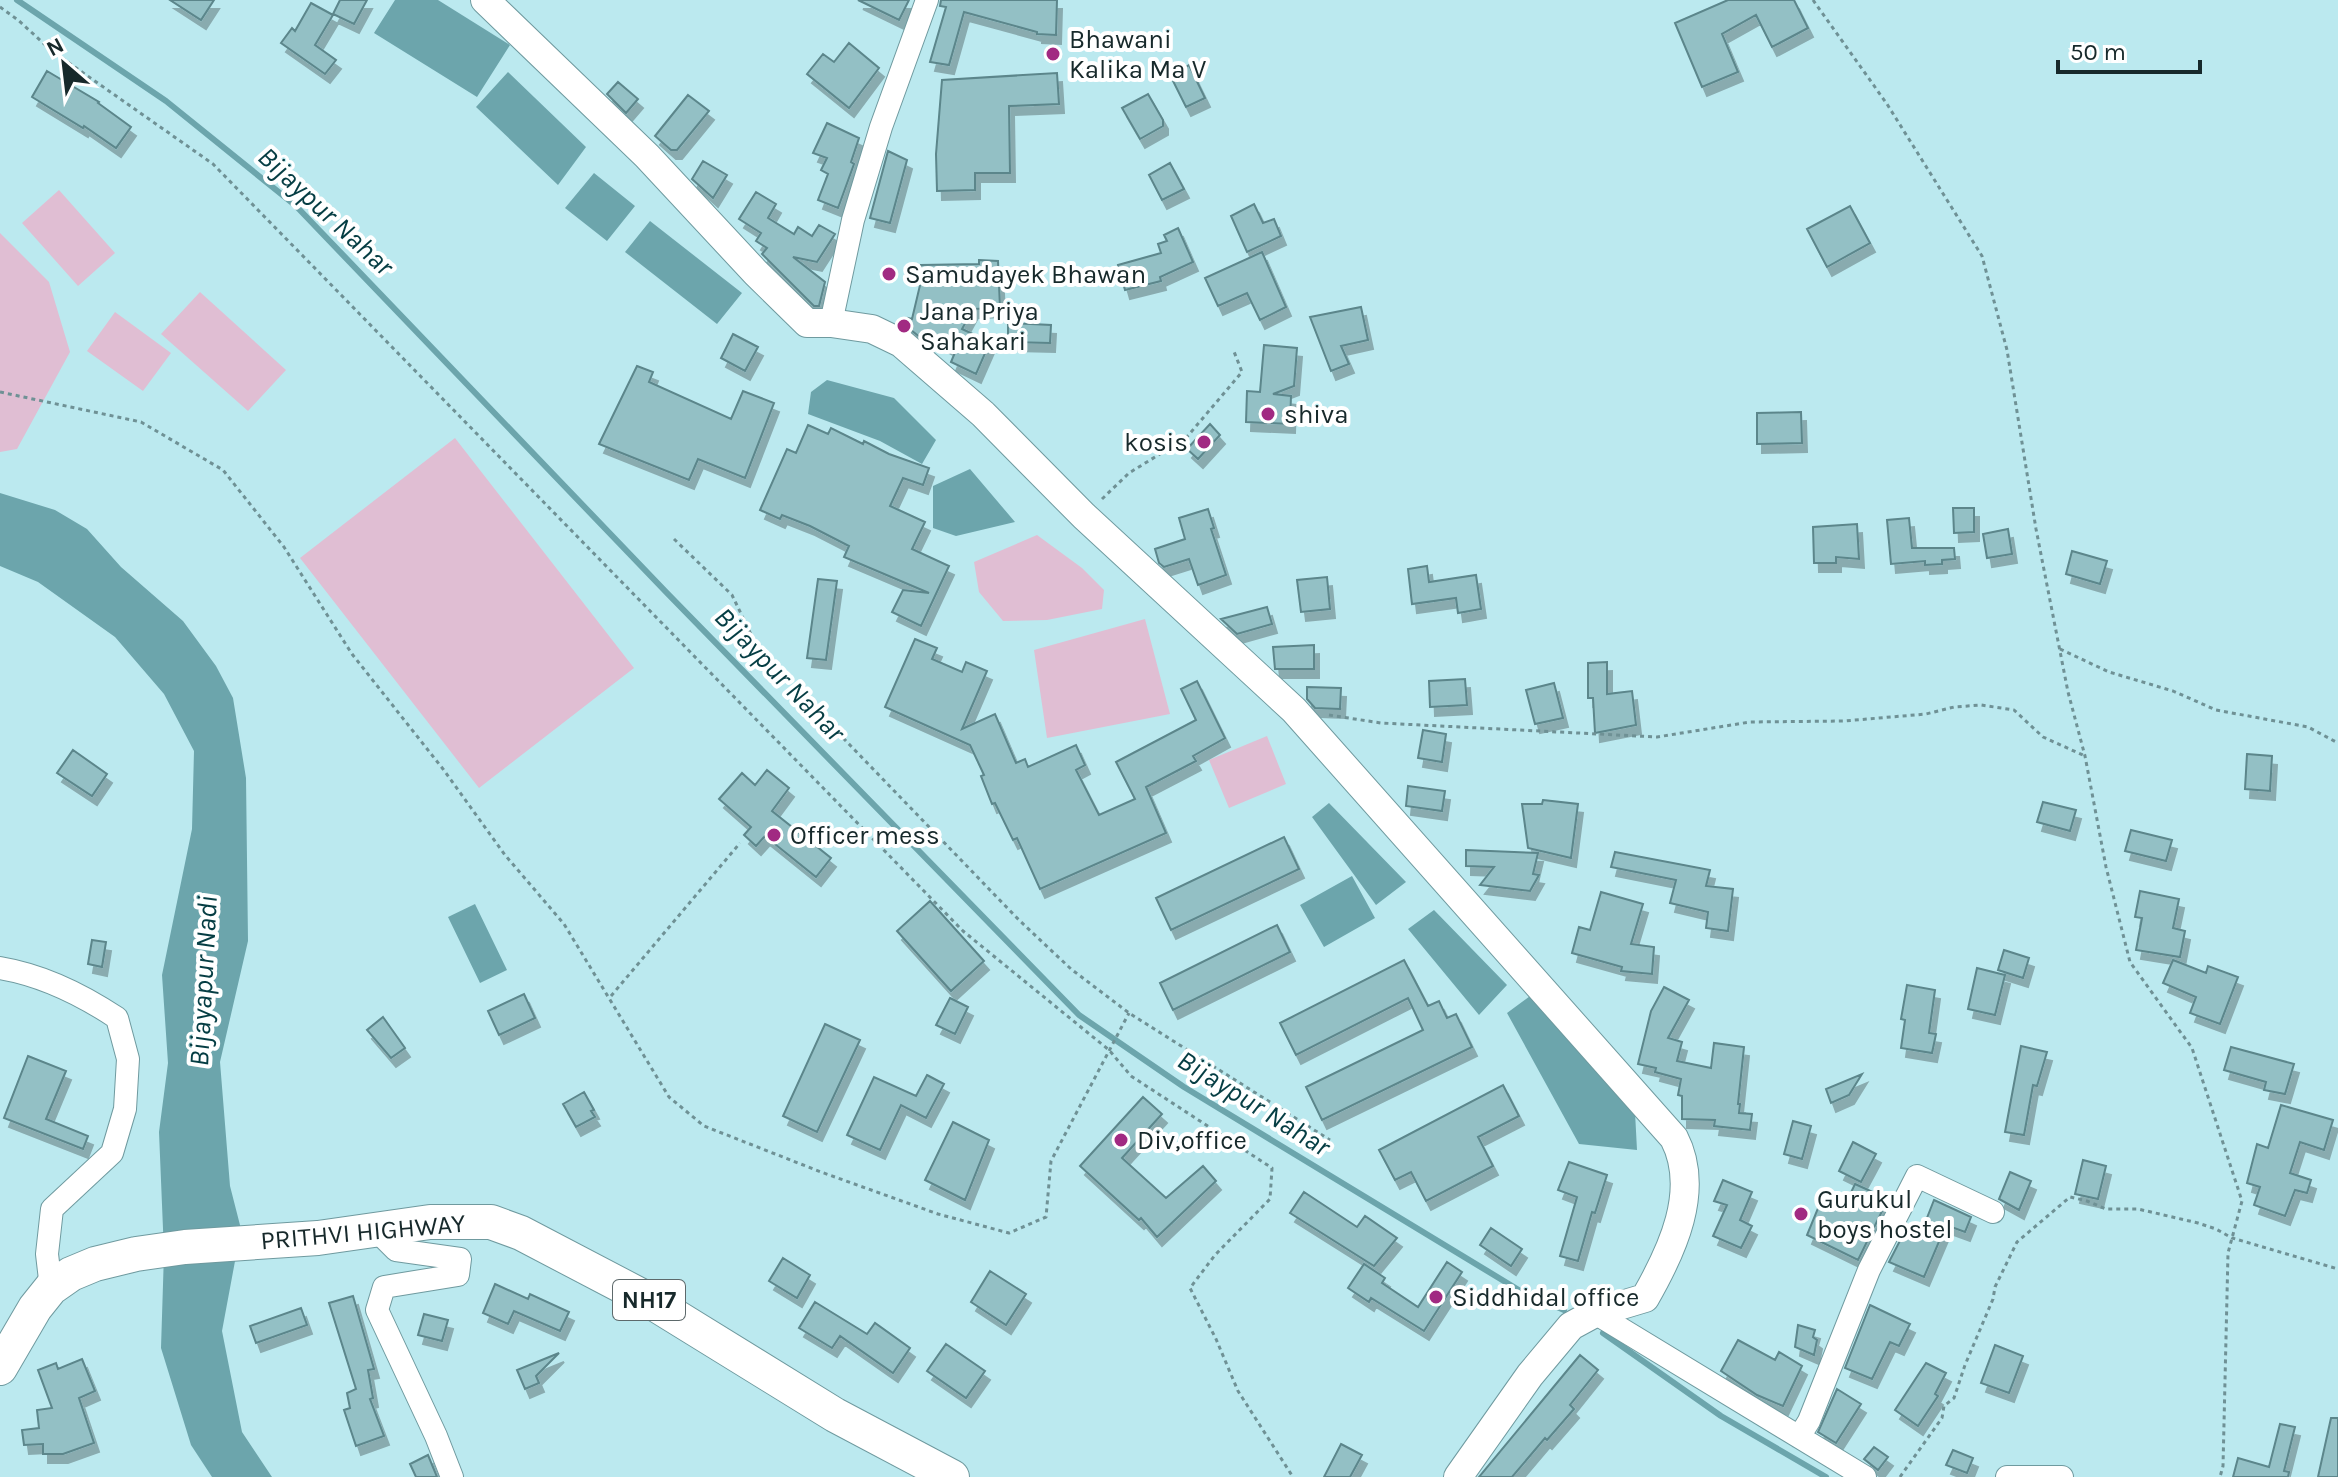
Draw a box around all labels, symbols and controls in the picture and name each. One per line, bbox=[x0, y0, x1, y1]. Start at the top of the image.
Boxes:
north arrow bbox=[24, 24, 104, 104]
place label: Bhawani Kalika Ma V bbox=[1069, 24, 1207, 85]
scale bar bbox=[2058, 24, 2200, 74]
text: N bbox=[42, 32, 68, 62]
text: 50 m bbox=[2070, 38, 2126, 66]
marker: Bhawani Kalika Ma V bbox=[1044, 45, 1062, 63]
water label: Bijaypur Nahar bbox=[251, 140, 402, 283]
place label: Samudayek Bhawan bbox=[905, 259, 1146, 290]
marker: Samudayek Bhawan bbox=[880, 265, 898, 283]
place label: Jana Priya Sahakari bbox=[920, 296, 1039, 357]
marker: Jana Priya Sahakari bbox=[895, 317, 913, 335]
place label: shiva bbox=[1284, 399, 1348, 430]
marker: shiva bbox=[1259, 405, 1277, 423]
place label: kosis bbox=[1124, 427, 1188, 458]
marker: kosis bbox=[1195, 433, 1213, 451]
water label: Bijaypur Nahar bbox=[708, 600, 853, 749]
place label: Officer mess bbox=[790, 820, 940, 851]
marker: Officer mess bbox=[765, 826, 783, 844]
water label: Bijayapur Nadi bbox=[182, 895, 224, 1067]
water label: Bijaypur Nahar bbox=[1172, 1043, 1338, 1164]
place label: Div,office bbox=[1137, 1125, 1247, 1156]
marker: Div,office bbox=[1112, 1131, 1130, 1149]
place label: Gurukul boys hostel bbox=[1817, 1184, 1953, 1245]
marker: Gurukul boys hostel bbox=[1792, 1205, 1810, 1223]
street label: PRITHVI HIGHWAY bbox=[259, 1208, 468, 1256]
road number: NH17 bbox=[613, 1280, 685, 1320]
place label: Siddhidal office bbox=[1452, 1282, 1639, 1313]
marker: Siddhidal office bbox=[1427, 1288, 1445, 1306]

